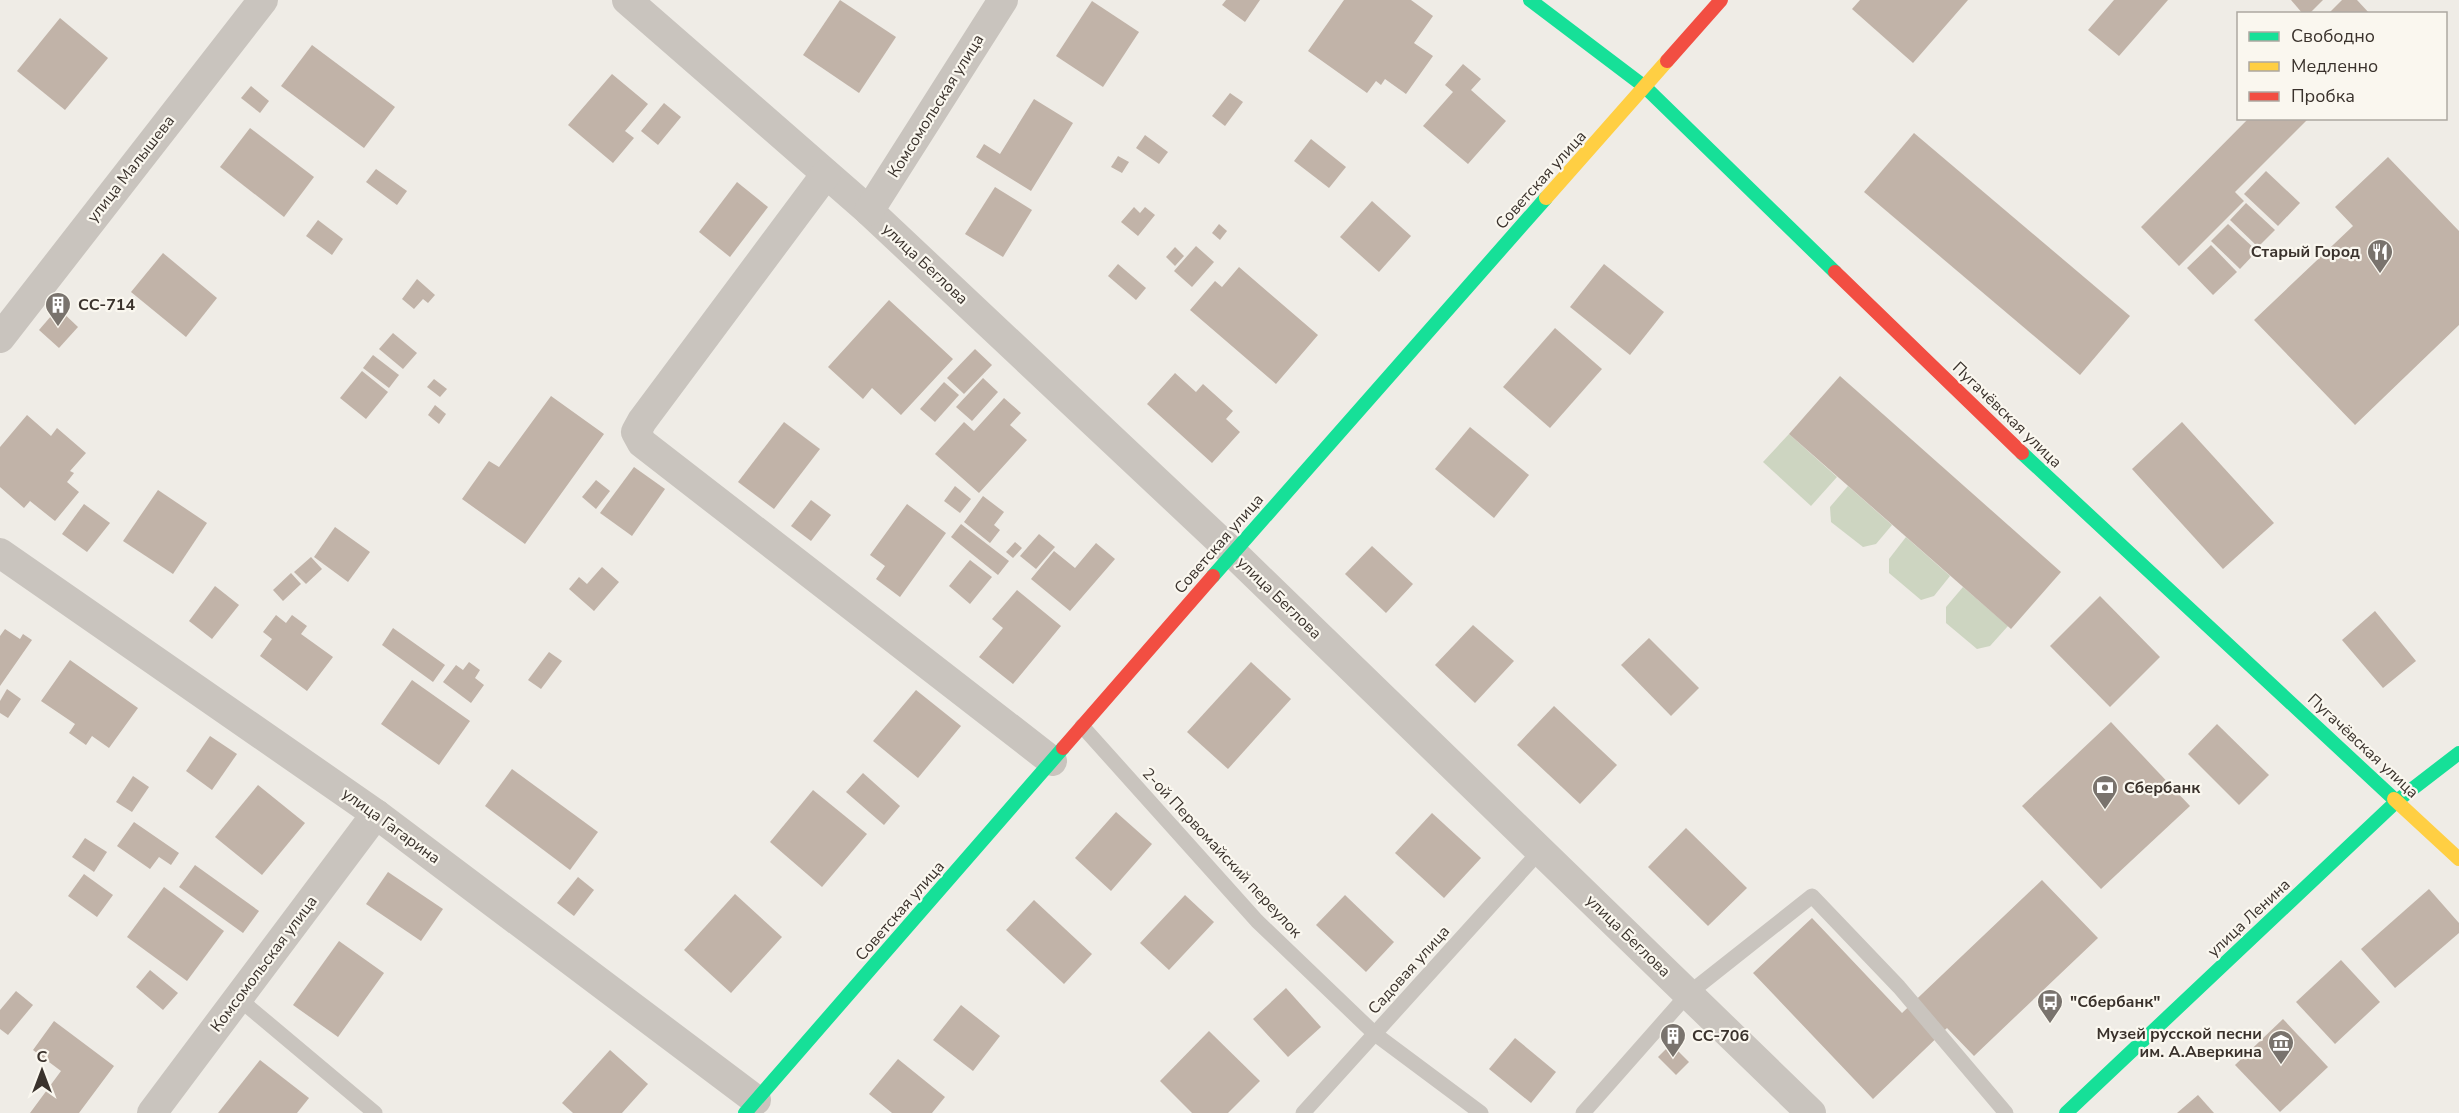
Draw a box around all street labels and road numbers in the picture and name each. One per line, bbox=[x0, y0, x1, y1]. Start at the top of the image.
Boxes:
street label: Комсомольская улица bbox=[883, 30, 989, 182]
street label: улица Малышева bbox=[82, 111, 180, 227]
street label: Советская улица bbox=[1491, 126, 1591, 234]
street label: улица Беглова bbox=[877, 218, 973, 310]
street label: Пугачёвская улица bbox=[1947, 357, 2067, 473]
street label: Советская улица bbox=[1169, 489, 1269, 599]
street label: улица Беглова bbox=[1232, 552, 1326, 644]
street label: Пугачёвская улица bbox=[2303, 689, 2423, 803]
street label: 2-ой Первомайский переулок bbox=[1137, 763, 1307, 943]
street label: улица Гагарина bbox=[337, 783, 445, 869]
street label: Советская улица bbox=[850, 856, 950, 966]
street label: улица Ленина bbox=[2203, 874, 2295, 962]
street label: улица Беглова bbox=[1581, 890, 1675, 982]
street label: Комсомольская улица bbox=[205, 891, 323, 1037]
street label: Садовая улица bbox=[1363, 921, 1455, 1019]

